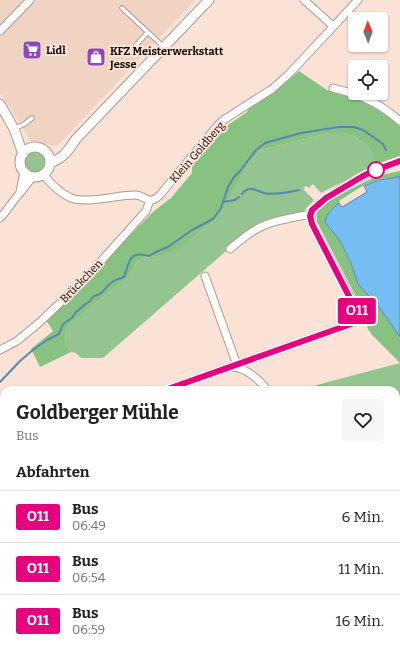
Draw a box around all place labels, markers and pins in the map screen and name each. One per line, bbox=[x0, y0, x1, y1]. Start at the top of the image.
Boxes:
supermarket icon: Lidl bbox=[21, 39, 43, 61]
place label: Lidl bbox=[46, 44, 66, 57]
place label: KFZ Meisterwerkstatt Jesse bbox=[109, 45, 224, 71]
shop icon: KFZ Meisterwerkstatt Jesse bbox=[85, 46, 107, 68]
unlabelled marker bbox=[367, 161, 385, 179]

